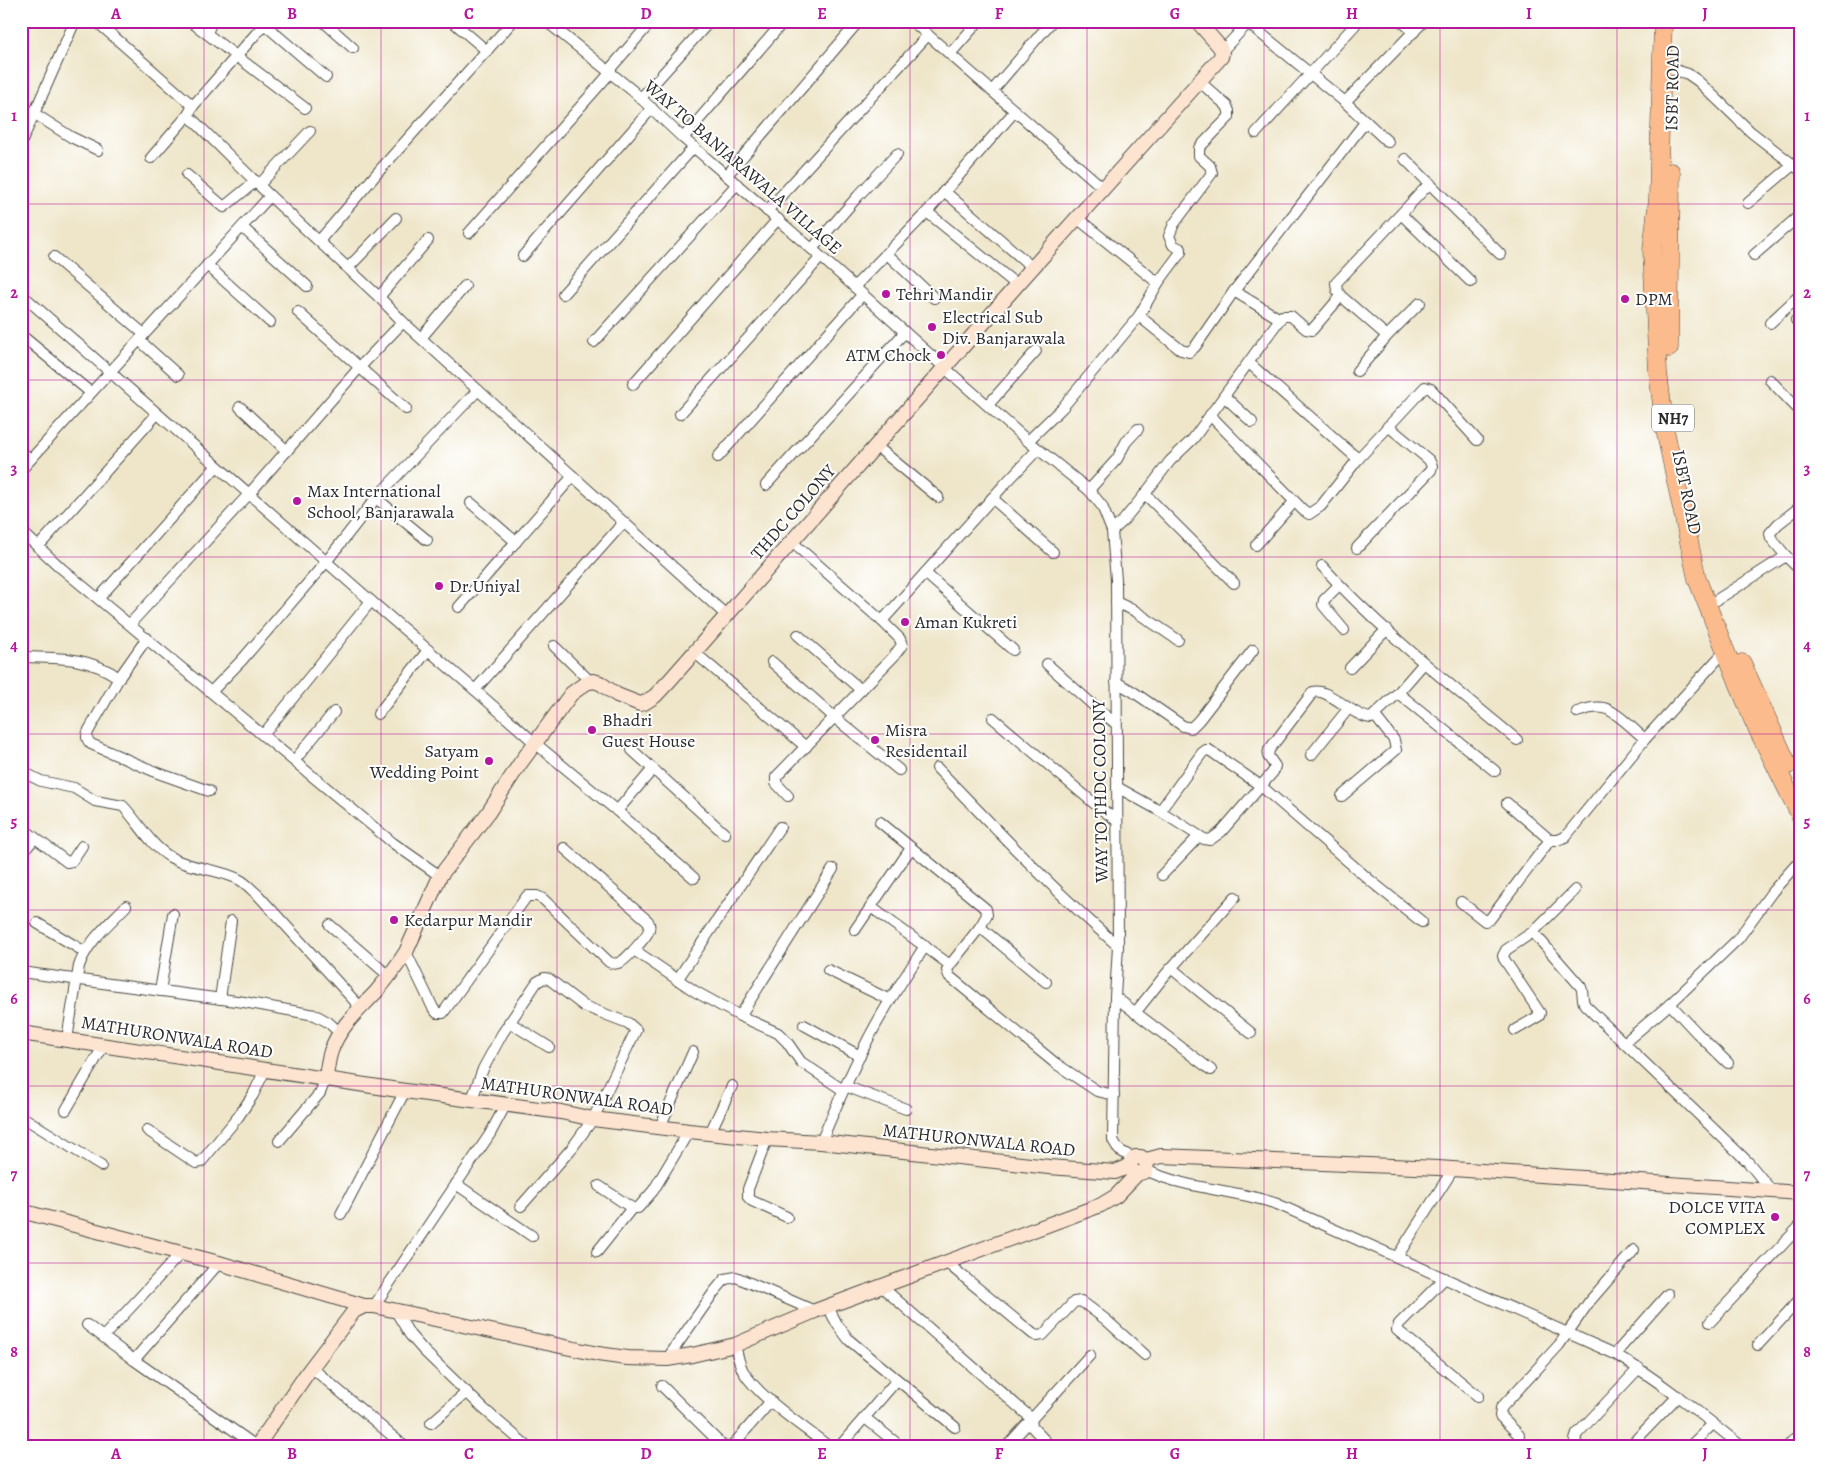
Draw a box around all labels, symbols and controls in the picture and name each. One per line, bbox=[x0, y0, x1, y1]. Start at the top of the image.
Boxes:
text: A bbox=[110, 3, 122, 25]
text: B bbox=[287, 3, 297, 25]
text: C bbox=[464, 3, 474, 25]
text: D bbox=[640, 3, 652, 25]
text: E bbox=[817, 3, 827, 25]
text: F bbox=[995, 3, 1004, 25]
text: G bbox=[1170, 3, 1180, 25]
text: H bbox=[1346, 3, 1358, 25]
text: I bbox=[1526, 3, 1532, 25]
text: J bbox=[1702, 3, 1708, 25]
street label: ISBT ROAD bbox=[1659, 45, 1685, 131]
street label: WAY TO BANJARAWALA VILLAGE bbox=[638, 74, 847, 260]
text: 1 bbox=[11, 105, 17, 127]
text: 1 bbox=[1804, 105, 1810, 127]
text: 2 bbox=[10, 282, 18, 304]
place label: Tehri Mandir bbox=[896, 282, 993, 306]
text: 2 bbox=[1803, 282, 1811, 304]
place label: DPM bbox=[1635, 287, 1673, 311]
marker: Tehri Mandir bbox=[880, 288, 892, 300]
marker: DPM bbox=[1619, 293, 1631, 305]
place label: Electrical Sub Div. Banjarawala bbox=[942, 305, 1066, 350]
marker: Electrical Sub Div. Banjarawala bbox=[926, 321, 938, 333]
place label: ATM Chock bbox=[845, 343, 931, 367]
marker: ATM Chock bbox=[935, 349, 947, 361]
road number: NH7 bbox=[1652, 404, 1694, 432]
street label: ISBT ROAD bbox=[1666, 447, 1708, 537]
text: 3 bbox=[11, 458, 18, 480]
street label: THDC COLONY bbox=[745, 458, 842, 565]
text: 3 bbox=[1804, 458, 1811, 480]
place label: Max International School, Banjarawala bbox=[307, 479, 455, 524]
marker: Max International School, Banjarawala bbox=[291, 495, 303, 507]
place label: Dr.Uniyal bbox=[449, 574, 521, 598]
marker: Dr.Uniyal bbox=[433, 580, 445, 592]
place label: Aman Kukreti bbox=[914, 610, 1017, 634]
marker: Aman Kukreti bbox=[899, 616, 911, 628]
text: 4 bbox=[10, 635, 18, 657]
text: 4 bbox=[1803, 635, 1811, 657]
street label: WAY TO THDC COLONY bbox=[1086, 698, 1114, 884]
place label: Bhadri Guest House bbox=[602, 708, 695, 753]
place label: Misra Residentail bbox=[885, 718, 968, 763]
marker: Bhadri Guest House bbox=[586, 724, 598, 736]
marker: Misra Residentail bbox=[869, 734, 881, 746]
place label: Satyam Wedding Point bbox=[369, 739, 479, 784]
marker: Satyam Wedding Point bbox=[483, 755, 495, 767]
text: 5 bbox=[11, 811, 18, 833]
text: 5 bbox=[1804, 811, 1811, 833]
place label: Kedarpur Mandir bbox=[404, 908, 533, 932]
marker: Kedarpur Mandir bbox=[388, 914, 400, 926]
text: 6 bbox=[10, 988, 18, 1010]
text: 6 bbox=[1803, 988, 1811, 1010]
street label: MATHURONWALA ROAD bbox=[80, 1010, 274, 1064]
street label: MATHURONWALA ROAD bbox=[479, 1071, 675, 1121]
street label: MATHURONWALA ROAD bbox=[881, 1118, 1077, 1162]
text: 7 bbox=[11, 1164, 18, 1186]
text: 7 bbox=[1804, 1164, 1811, 1186]
place label: DOLCE VITA COMPLEX bbox=[1668, 1195, 1765, 1240]
marker: DOLCE VITA COMPLEX bbox=[1769, 1211, 1781, 1223]
text: 8 bbox=[10, 1341, 18, 1363]
text: 8 bbox=[1803, 1341, 1811, 1363]
text: A bbox=[110, 1443, 122, 1465]
text: B bbox=[287, 1443, 297, 1465]
text: C bbox=[464, 1443, 474, 1465]
text: D bbox=[640, 1443, 652, 1465]
text: E bbox=[817, 1443, 827, 1465]
text: F bbox=[995, 1443, 1004, 1465]
text: G bbox=[1170, 1443, 1180, 1465]
text: H bbox=[1346, 1443, 1358, 1465]
text: I bbox=[1526, 1443, 1532, 1465]
text: J bbox=[1702, 1443, 1708, 1465]

